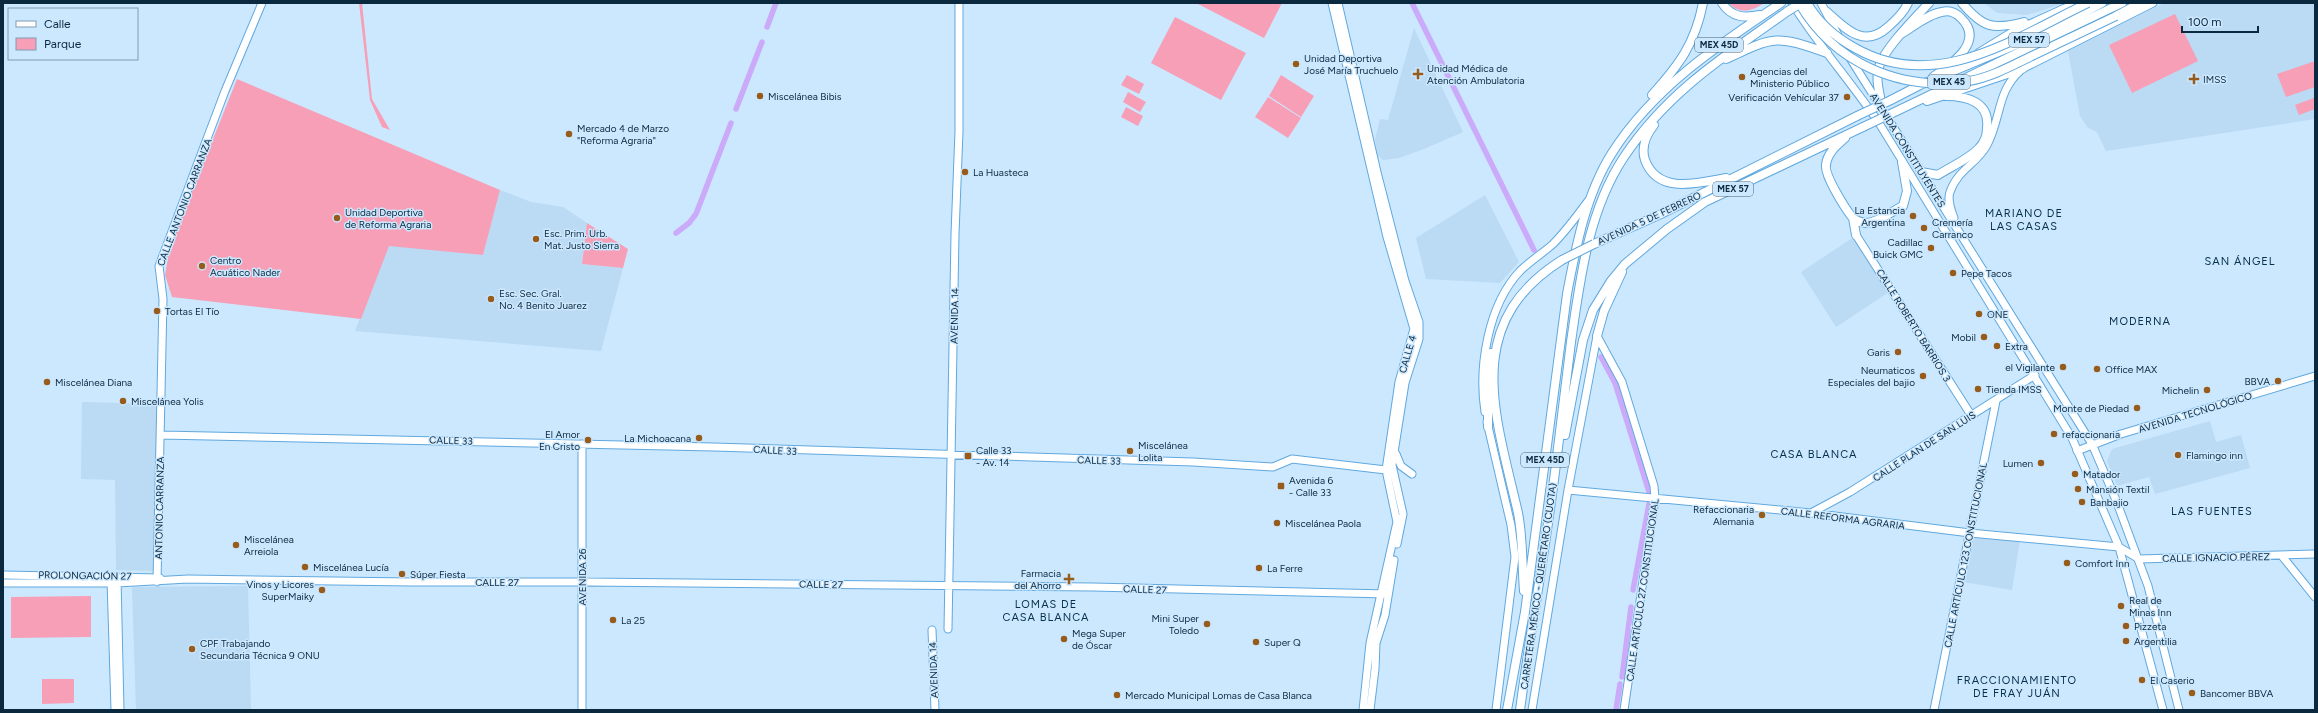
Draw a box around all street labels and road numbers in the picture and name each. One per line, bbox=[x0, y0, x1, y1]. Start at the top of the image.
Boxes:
road number: MEX 57 bbox=[2009, 33, 2049, 47]
road number: MEX 45D bbox=[1695, 38, 1743, 52]
road number: MEX 45 bbox=[1928, 75, 1970, 89]
street label: AVENIDA CONSTITUYENTES bbox=[1867, 91, 1948, 210]
street label: CALLE ANTONIO CARRANZA bbox=[154, 136, 215, 268]
road number: MEX 57 bbox=[1713, 182, 1753, 196]
street label: AVENIDA 5 DE FEBRERO bbox=[1595, 189, 1703, 248]
street label: CALLE ROBERTO BARRIOS 3 bbox=[1873, 266, 1954, 384]
street label: AVENIDA 14 bbox=[948, 288, 961, 344]
street label: CALLE 4 bbox=[1396, 334, 1419, 375]
street label: AVENIDA TECNOLÓGICO bbox=[2137, 389, 2254, 436]
street label: CALLE PLAN DE SAN LUIS bbox=[1870, 408, 1978, 485]
street label: CALLE 33 bbox=[429, 433, 473, 448]
street label: CALLE 33 bbox=[753, 443, 797, 458]
street label: CALLE 33 bbox=[1077, 453, 1121, 468]
road number: MEX 45D bbox=[1521, 453, 1569, 467]
street label: ANTONIO CARRANZA bbox=[152, 456, 167, 559]
street label: CALLE ARTÍCULO 123 CONSTITUCIONAL bbox=[1941, 461, 1990, 649]
street label: CARRETERA MÉXICO - QUERÉTARO (CUOTA) bbox=[1518, 482, 1559, 690]
street label: CALLE ARTÍCULO 27 CONSTITUCIONAL bbox=[1623, 497, 1662, 682]
street label: CALLE REFORMA AGRARIA bbox=[1780, 504, 1906, 533]
street label: AVENIDA 26 bbox=[576, 548, 589, 606]
street label: CALLE IGNACIO PÉREZ bbox=[2162, 550, 2270, 565]
street label: PROLONGACIÓN 27 bbox=[38, 568, 132, 583]
street label: CALLE 27 bbox=[475, 576, 519, 589]
street label: CALLE 27 bbox=[799, 578, 844, 591]
street label: CALLE 27 bbox=[1123, 582, 1168, 597]
street label: AVENIDA 14 bbox=[926, 642, 941, 698]

